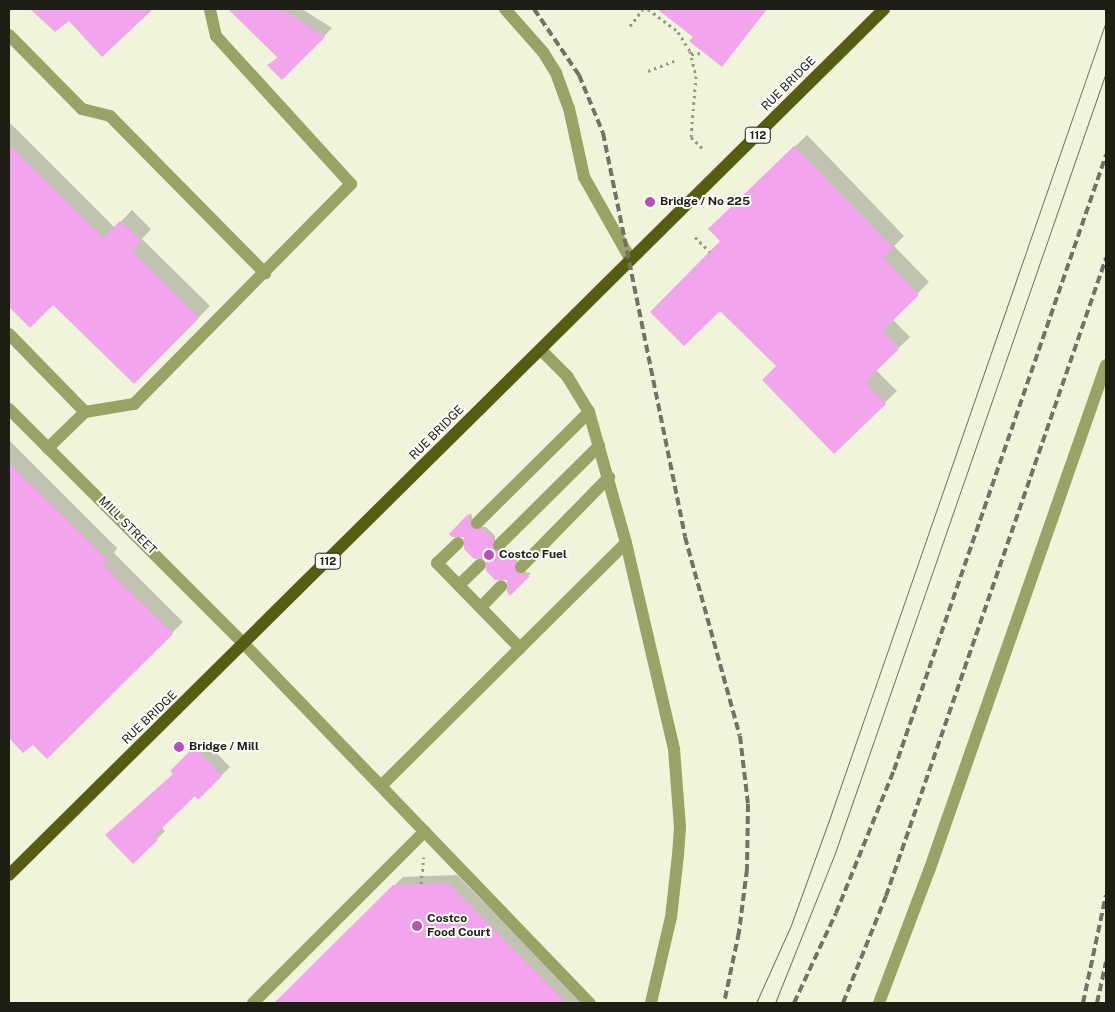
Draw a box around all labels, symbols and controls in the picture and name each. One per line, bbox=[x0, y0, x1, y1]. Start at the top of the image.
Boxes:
street label: RUE BRIDGE bbox=[759, 54, 819, 114]
road number: 112 bbox=[744, 126, 772, 144]
place label: Bridge / No 225 bbox=[660, 195, 750, 209]
marker: Bridge / No 225 bbox=[644, 196, 656, 208]
street label: RUE BRIDGE bbox=[407, 403, 467, 463]
street label: MILL STREET bbox=[95, 494, 159, 558]
place label: Costco Fuel bbox=[499, 548, 567, 562]
marker: Costco Fuel bbox=[483, 549, 495, 561]
road number: 112 bbox=[314, 552, 342, 570]
street label: RUE BRIDGE bbox=[120, 688, 180, 748]
place label: Bridge / Mill bbox=[189, 740, 259, 754]
marker: Bridge / Mill bbox=[173, 741, 185, 753]
place label: Costco Food Court bbox=[427, 912, 491, 940]
marker: Costco Food Court bbox=[411, 920, 423, 932]

